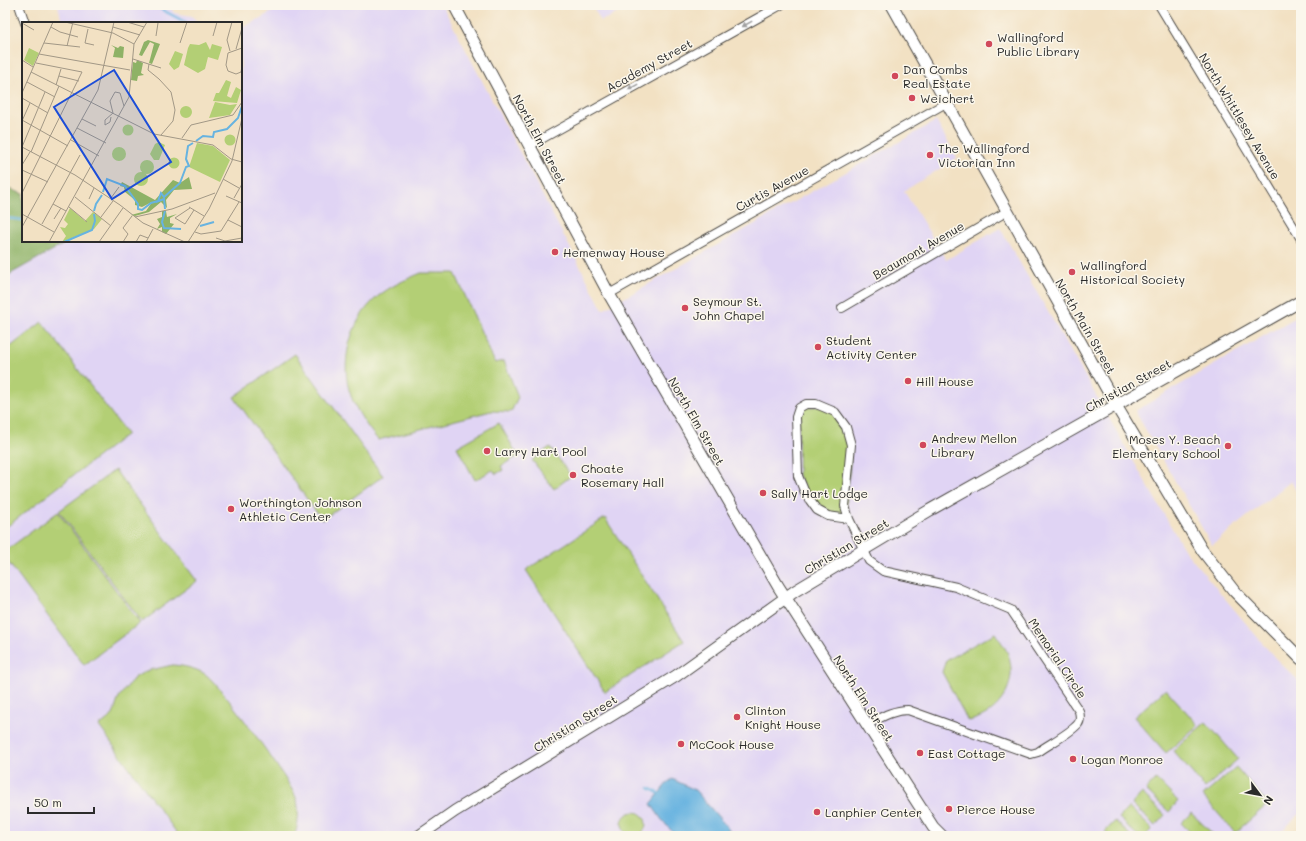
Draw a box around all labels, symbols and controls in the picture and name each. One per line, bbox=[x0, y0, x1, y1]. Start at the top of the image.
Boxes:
one-way arrow bbox=[741, 20, 753, 27]
inset map bbox=[22, 22, 242, 242]
place label: Wallingford Public Library bbox=[997, 29, 1080, 59]
street label: Academy Street bbox=[603, 35, 695, 95]
marker: Wallingford Public Library bbox=[984, 39, 994, 49]
street label: North Whittlesey Avenue bbox=[1196, 50, 1284, 182]
place label: Dan Combs Real Estate bbox=[903, 61, 971, 91]
marker: Dan Combs Real Estate bbox=[890, 71, 900, 81]
one-way arrow bbox=[628, 84, 639, 91]
place label: Weichert bbox=[920, 90, 974, 106]
street label: North Elm Street bbox=[510, 91, 570, 187]
marker: Weichert bbox=[907, 93, 917, 103]
place label: The Wallingford Victorian Inn bbox=[938, 140, 1030, 170]
marker: The Wallingford Victorian Inn bbox=[925, 150, 935, 160]
street label: Curtis Avenue bbox=[733, 161, 811, 215]
street label: Beaumont Avenue bbox=[869, 217, 967, 283]
place label: Hemenway House bbox=[563, 244, 665, 260]
marker: Hemenway House bbox=[550, 247, 560, 257]
place label: Wallingford Historical Society bbox=[1080, 257, 1185, 287]
marker: Wallingford Historical Society bbox=[1067, 267, 1077, 277]
street label: North Main Street bbox=[1052, 276, 1120, 376]
place label: Seymour St. John Chapel bbox=[693, 293, 765, 323]
marker: Seymour St. John Chapel bbox=[680, 303, 690, 313]
place label: Student Activity Center bbox=[826, 332, 917, 362]
marker: Student Activity Center bbox=[813, 342, 823, 352]
street label: Christian Street bbox=[1082, 355, 1174, 415]
place label: Hill House bbox=[916, 373, 974, 389]
street label: North Elm Street bbox=[665, 374, 729, 468]
marker: Hill House bbox=[903, 376, 913, 386]
place label: Andrew Mellon Library bbox=[931, 430, 1017, 460]
place label: Moses Y. Beach Elementary School bbox=[1112, 431, 1220, 461]
marker: Andrew Mellon Library bbox=[918, 440, 928, 450]
marker: Moses Y. Beach Elementary School bbox=[1223, 441, 1233, 451]
place label: Larry Hart Pool bbox=[495, 443, 587, 459]
marker: Larry Hart Pool bbox=[482, 446, 492, 456]
place label: Choate Rosemary Hall bbox=[581, 460, 664, 490]
marker: Choate Rosemary Hall bbox=[568, 470, 578, 480]
place label: Sally Hart Lodge bbox=[771, 485, 868, 501]
marker: Sally Hart Lodge bbox=[758, 488, 768, 498]
place label: Worthington Johnson Athletic Center bbox=[239, 494, 362, 524]
marker: Worthington Johnson Athletic Center bbox=[226, 504, 236, 514]
street label: Christian Street bbox=[801, 514, 891, 578]
street label: Memorial Circle bbox=[1025, 615, 1091, 701]
street label: North Elm Street bbox=[830, 652, 898, 744]
street label: Christian Street bbox=[530, 691, 620, 755]
place label: Clinton Knight House bbox=[745, 702, 821, 732]
marker: Clinton Knight House bbox=[732, 712, 742, 722]
place label: McCook House bbox=[689, 736, 774, 752]
marker: McCook House bbox=[676, 739, 686, 749]
place label: East Cottage bbox=[928, 745, 1005, 761]
marker: East Cottage bbox=[915, 748, 925, 758]
place label: Logan Monroe bbox=[1081, 751, 1163, 767]
marker: Logan Monroe bbox=[1068, 754, 1078, 764]
north arrow bbox=[1240, 775, 1280, 815]
scale bar bbox=[28, 789, 94, 815]
text: N bbox=[1260, 793, 1277, 808]
text: 50 m bbox=[34, 794, 62, 810]
place label: Pierce House bbox=[957, 801, 1035, 817]
place label: Lanphier Center bbox=[825, 804, 922, 820]
marker: Pierce House bbox=[944, 804, 954, 814]
marker: Lanphier Center bbox=[812, 807, 822, 817]

